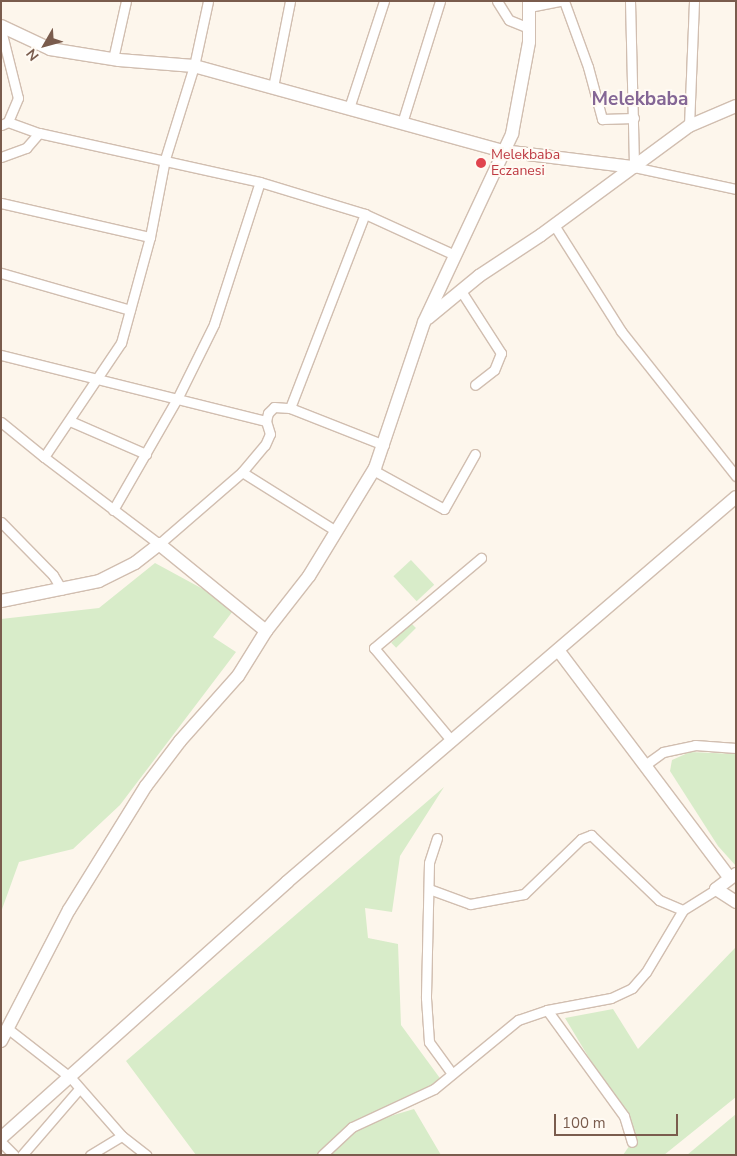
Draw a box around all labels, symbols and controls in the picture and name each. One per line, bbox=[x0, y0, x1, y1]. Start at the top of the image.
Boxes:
north arrow bbox=[20, 20, 70, 70]
text: N bbox=[22, 45, 44, 65]
district label: Melekbaba bbox=[592, 89, 688, 111]
place label: Melekbaba Eczanesi bbox=[491, 147, 560, 180]
marker: Melekbaba Eczanesi bbox=[475, 157, 487, 169]
scale bar bbox=[557, 1104, 681, 1136]
text: 100 m bbox=[562, 1113, 606, 1133]

